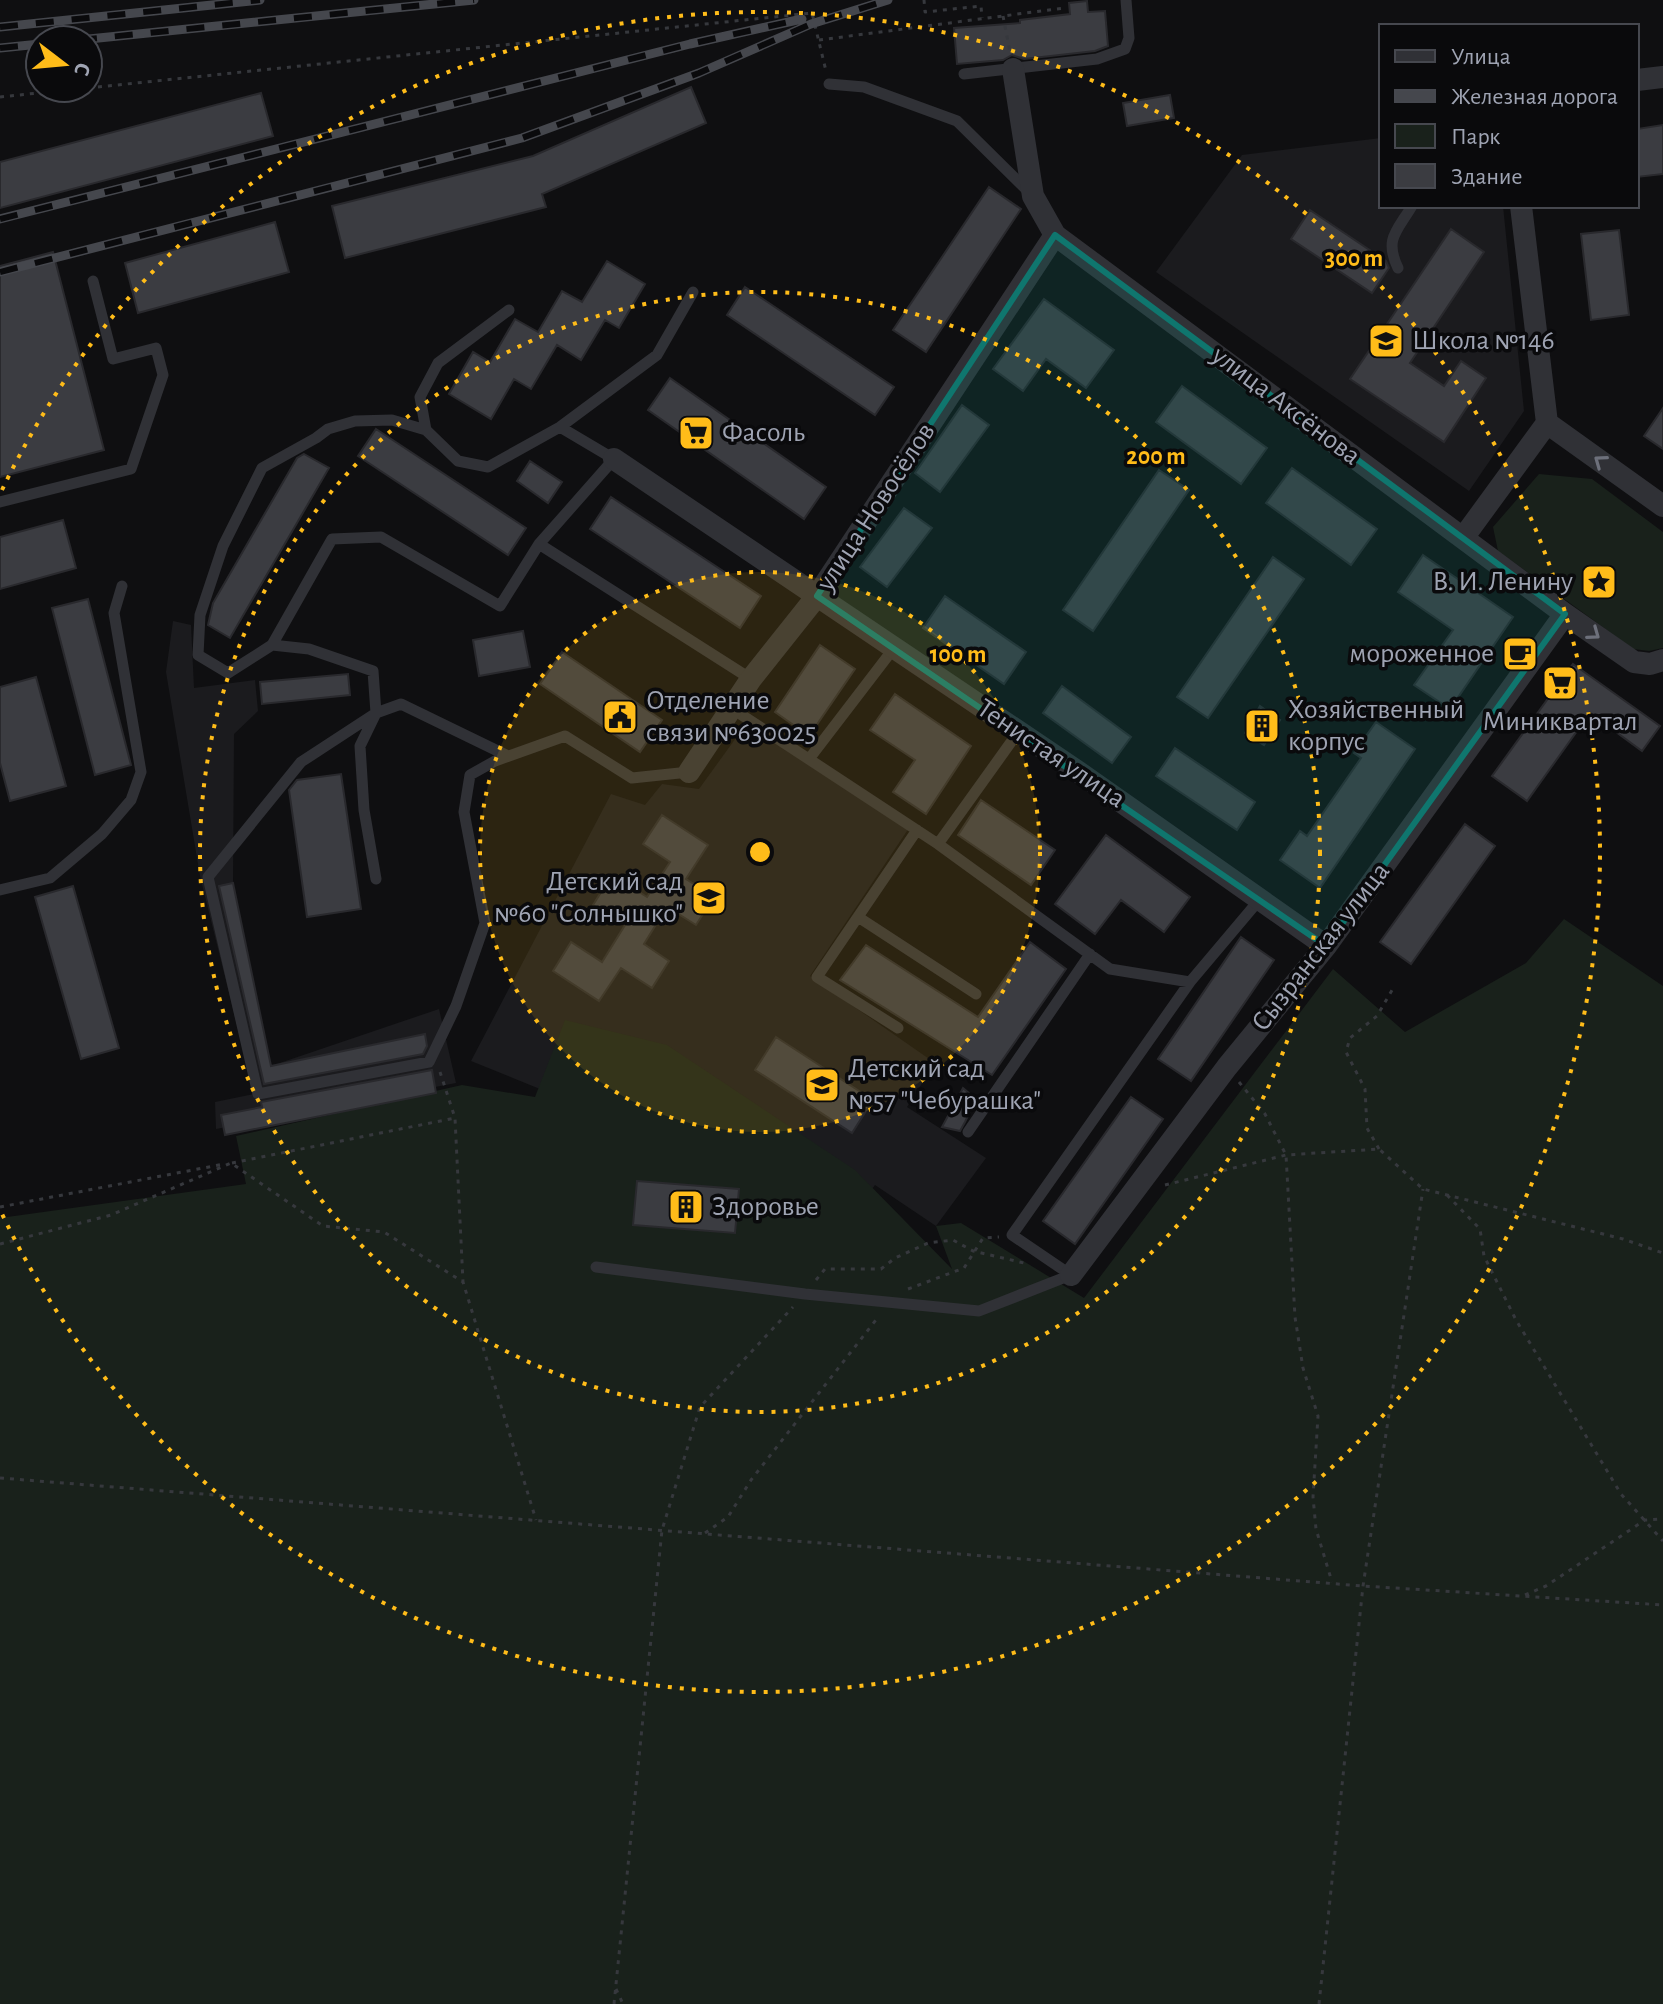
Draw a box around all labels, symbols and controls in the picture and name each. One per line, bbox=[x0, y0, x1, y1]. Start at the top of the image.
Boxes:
north arrow bbox=[24, 24, 104, 104]
legend bbox=[1379, 24, 1639, 208]
text: Улица bbox=[1451, 45, 1511, 69]
text: С bbox=[70, 60, 95, 78]
text: Железная дорога bbox=[1451, 85, 1618, 109]
text: Парк bbox=[1451, 125, 1500, 149]
text: Здание bbox=[1451, 165, 1522, 189]
text: 300 m bbox=[1325, 247, 1383, 271]
school or university icon: Школа №146 bbox=[1367, 322, 1405, 360]
place label: Школа №146 bbox=[1412, 327, 1555, 355]
street label: улица Аксёнова bbox=[1206, 341, 1366, 471]
supermarket icon: Фасоль bbox=[677, 414, 715, 452]
street label: улица Новосёлов bbox=[811, 418, 941, 597]
place label: Фасоль bbox=[722, 419, 805, 447]
text: 200 m bbox=[1126, 445, 1186, 469]
one-way arrow bbox=[1594, 456, 1608, 470]
place icon: В. И. Ленину bbox=[1580, 563, 1618, 601]
place label: В. И. Ленину bbox=[1432, 568, 1573, 596]
one-way arrow bbox=[1585, 624, 1600, 639]
cafe icon: мороженное bbox=[1501, 635, 1539, 673]
place label: мороженное bbox=[1349, 640, 1494, 668]
text: 100 m bbox=[930, 643, 986, 667]
supermarket icon: Миниквартал bbox=[1541, 664, 1579, 702]
place label: Отделение связи №630025 bbox=[646, 687, 816, 747]
street label: Тенистая улица bbox=[972, 694, 1130, 814]
place label: Хозяйственный корпус bbox=[1288, 696, 1464, 756]
public building icon: Отделение связи №630025 bbox=[601, 698, 639, 736]
building icon: Хозяйственный корпус bbox=[1243, 707, 1281, 745]
place label: Миниквартал bbox=[1482, 708, 1638, 736]
centre of rings bbox=[746, 838, 774, 866]
street label: Сызранская улица bbox=[1247, 857, 1395, 1037]
place label: Детский сад №60 "Солнышко" bbox=[494, 868, 683, 928]
school or university icon: Детский сад №60 "Солнышко" bbox=[690, 879, 728, 917]
place label: Детский сад №57 "Чебурашка" bbox=[848, 1055, 1041, 1115]
school or university icon: Детский сад №57 "Чебурашка" bbox=[803, 1066, 841, 1104]
building icon: Здоровье bbox=[667, 1188, 705, 1226]
place label: Здоровье bbox=[712, 1193, 819, 1221]

